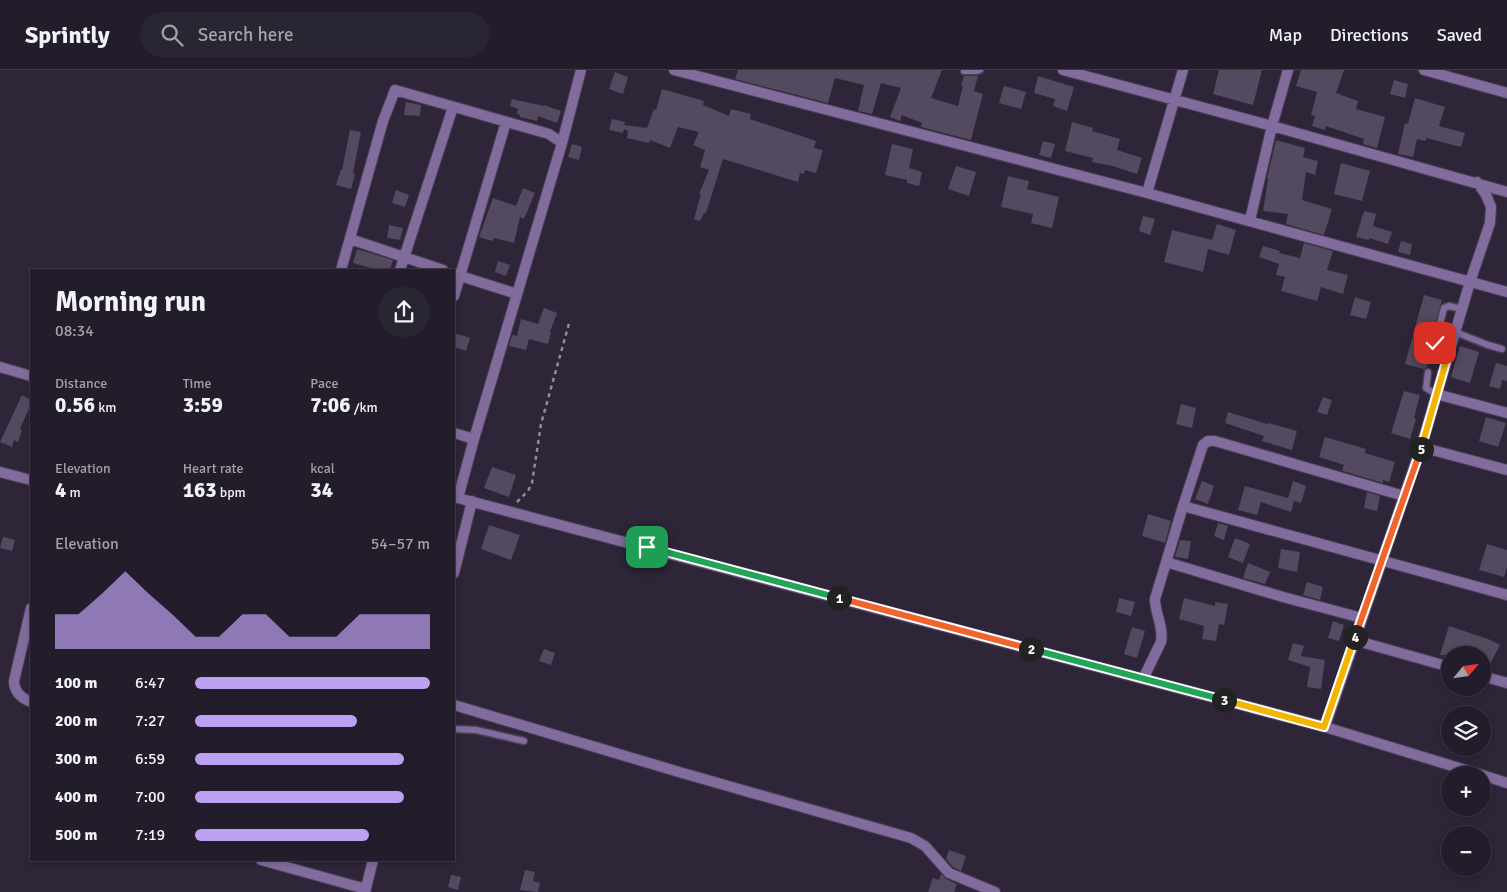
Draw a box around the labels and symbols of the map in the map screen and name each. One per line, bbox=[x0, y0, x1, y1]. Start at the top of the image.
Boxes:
pin bbox=[1414, 322, 1456, 364]
pin: 5 bbox=[1408, 436, 1434, 462]
pin bbox=[626, 526, 668, 568]
pin: 1 bbox=[826, 586, 852, 610]
pin: 4 bbox=[1342, 624, 1368, 650]
pin: 2 bbox=[1018, 636, 1044, 662]
north arrow bbox=[1441, 646, 1491, 696]
pin: 3 bbox=[1212, 688, 1236, 712]

